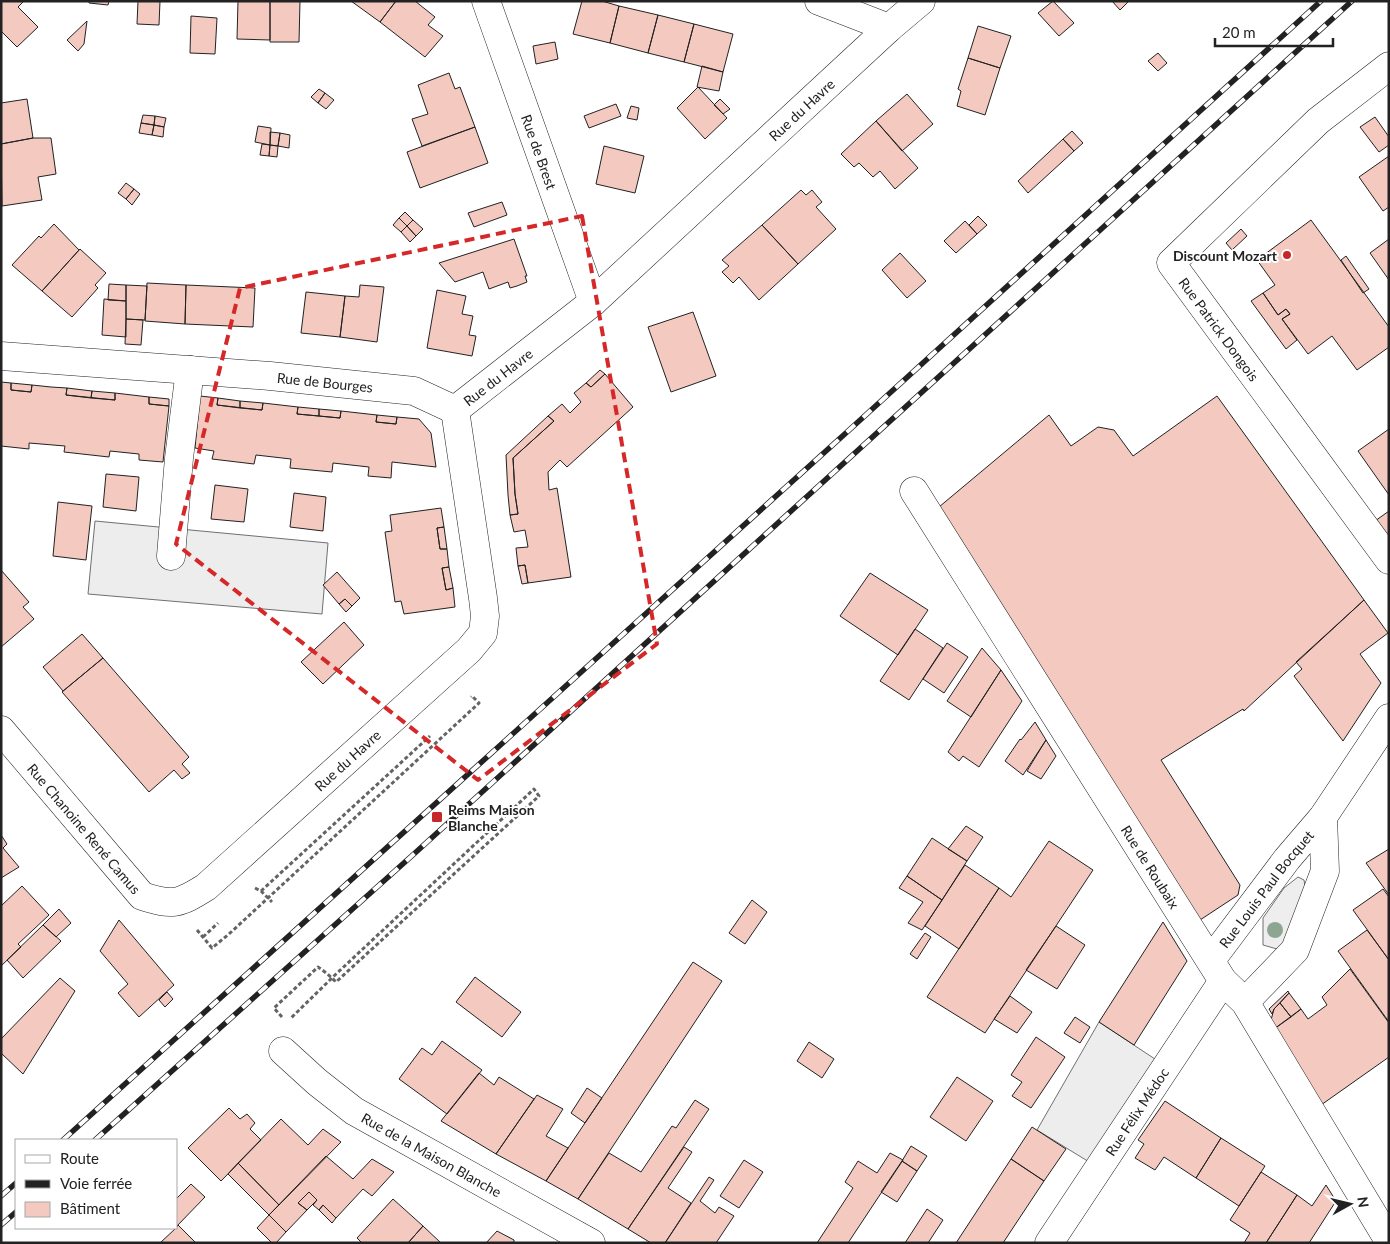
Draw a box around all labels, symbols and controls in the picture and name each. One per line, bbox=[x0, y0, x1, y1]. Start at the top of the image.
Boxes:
scale bar bbox=[1215, 15, 1332, 47]
text: 20 m bbox=[1222, 23, 1256, 41]
street label: Rue du Havre bbox=[765, 75, 838, 144]
street label: Rue de Brest bbox=[518, 112, 561, 192]
place label: Discount Mozart bbox=[1173, 247, 1278, 264]
marker: Discount Mozart bbox=[1281, 249, 1293, 261]
street label: Rue Patrick Dongois bbox=[1176, 274, 1263, 384]
street label: Rue du Havre bbox=[459, 344, 536, 409]
street label: Rue de Bourges bbox=[276, 368, 374, 395]
street label: Rue du Havre bbox=[310, 726, 384, 794]
street label: Rue Chanoine René Camus bbox=[24, 760, 145, 897]
place label: Reims Maison Blanche bbox=[448, 801, 535, 834]
marker: Reims Maison Blanche bbox=[430, 810, 444, 824]
street label: Rue de Roubaix bbox=[1118, 822, 1183, 911]
street label: Rue Louis Paul Bocquet bbox=[1215, 826, 1317, 951]
street label: Rue Félix Médoc bbox=[1101, 1064, 1172, 1159]
street label: Rue de la Maison Blanche bbox=[359, 1109, 505, 1200]
legend bbox=[15, 1139, 178, 1229]
text: Route bbox=[60, 1149, 99, 1167]
text: Voie ferrée bbox=[60, 1174, 132, 1192]
north arrow bbox=[1325, 1179, 1375, 1229]
text: N bbox=[1354, 1196, 1373, 1209]
text: Bâtiment bbox=[60, 1199, 121, 1217]

